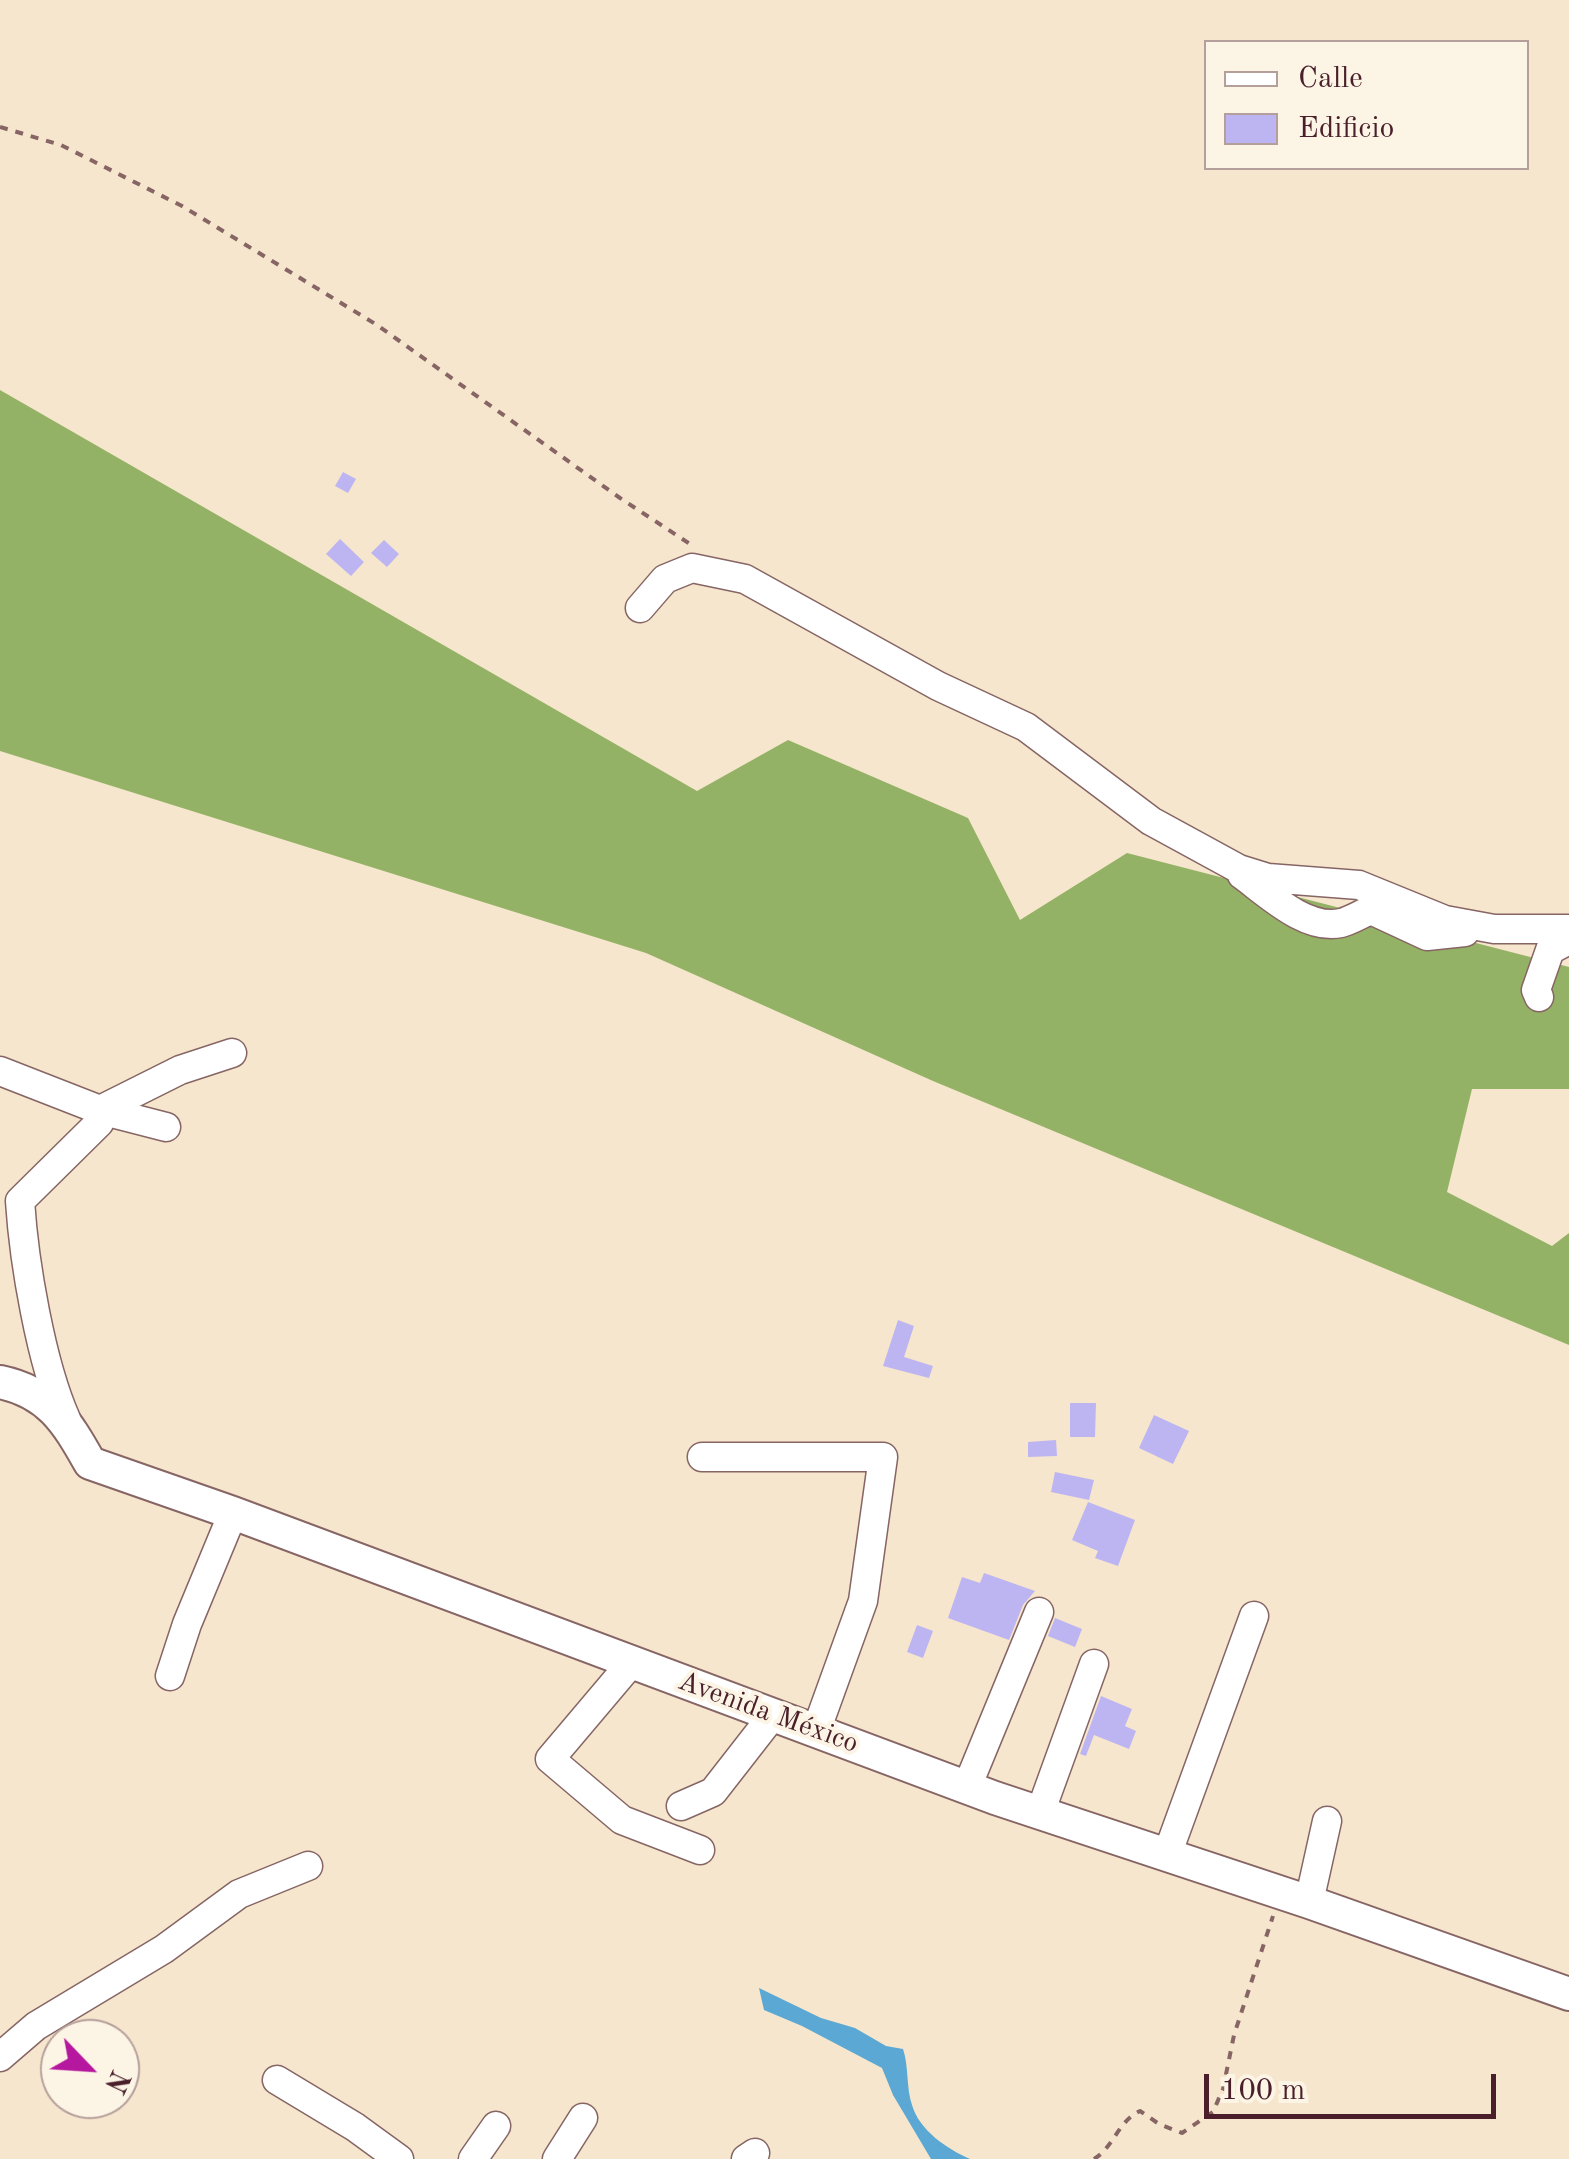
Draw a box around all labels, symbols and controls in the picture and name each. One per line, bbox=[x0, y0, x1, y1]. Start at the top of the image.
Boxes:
legend bbox=[1204, 40, 1529, 170]
text: Calle bbox=[1298, 64, 1363, 94]
text: Edificio bbox=[1298, 114, 1394, 144]
street label: Avenida México bbox=[673, 1665, 863, 1761]
north arrow bbox=[40, 2019, 140, 2119]
scale bar bbox=[1209, 2054, 1502, 2116]
text: N bbox=[98, 2065, 133, 2096]
text: 100 m bbox=[1221, 2076, 1305, 2106]

